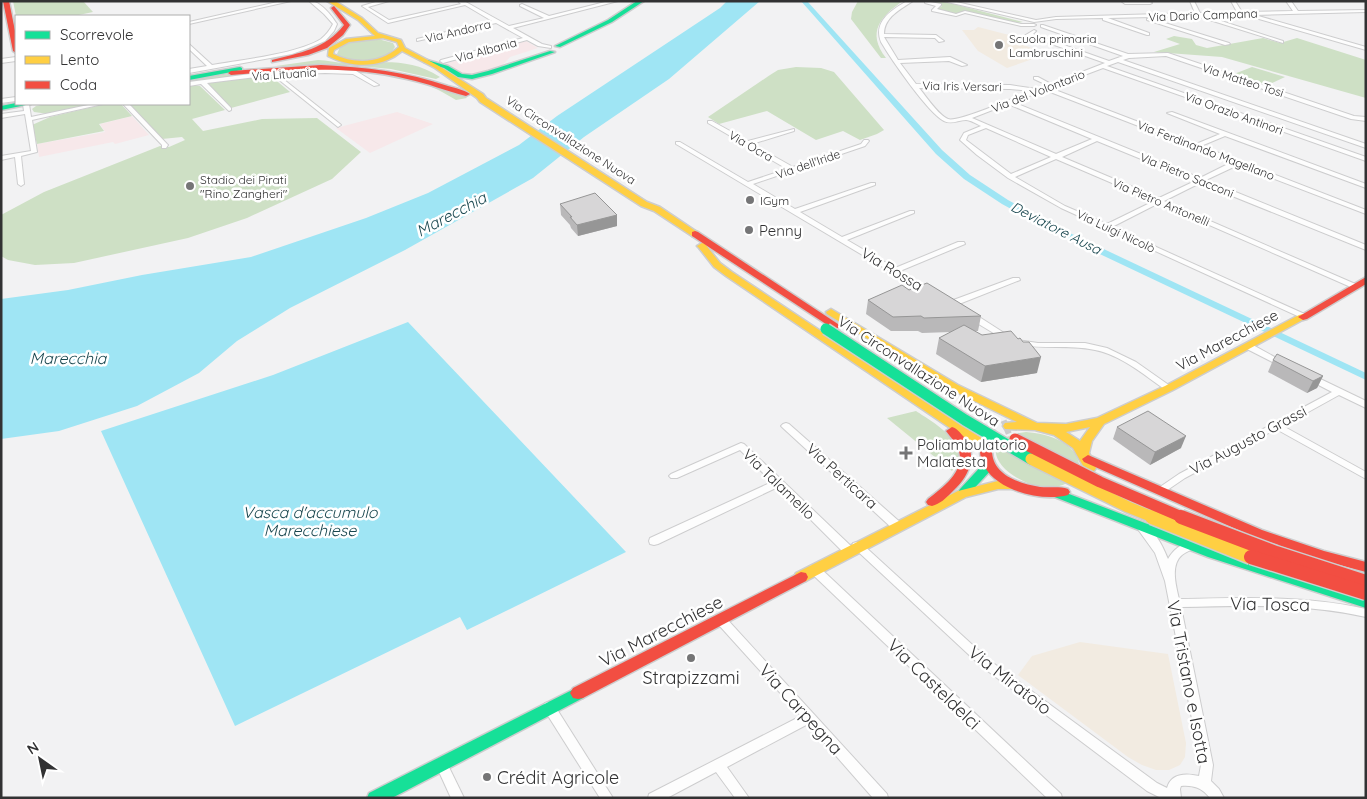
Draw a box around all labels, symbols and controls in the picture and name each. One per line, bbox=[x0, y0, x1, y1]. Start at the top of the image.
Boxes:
street label: Via Dario Campana bbox=[1148, 6, 1258, 24]
legend bbox=[15, 15, 190, 105]
street label: Via Andorra bbox=[424, 16, 492, 46]
text: Scorrevole bbox=[60, 25, 134, 44]
place label: Scuola primaria Lambruschini bbox=[1009, 31, 1096, 60]
street label: Via Albania bbox=[454, 35, 518, 65]
marker: Scuola primaria Lambruschini bbox=[993, 39, 1005, 51]
text: Lento bbox=[60, 50, 99, 69]
street label: Via Matteo Tosi bbox=[1200, 60, 1286, 100]
street label: Via Lituania bbox=[251, 64, 317, 84]
street label: Via del Volontario bbox=[989, 66, 1087, 116]
text: Coda bbox=[60, 75, 97, 94]
street label: Via Iris Versari bbox=[922, 78, 1002, 94]
street label: Via Orazio Antinori bbox=[1183, 88, 1285, 138]
street label: Via Circonvallazione Nuova bbox=[503, 92, 639, 188]
street label: Via Ferdinando Magellano bbox=[1135, 117, 1277, 183]
street label: Via Ocra bbox=[726, 127, 776, 165]
street label: Via dell'Iride bbox=[774, 146, 842, 182]
street label: Via Pietro Sacconi bbox=[1138, 149, 1236, 201]
place label: Stadio dei Pirati "Rino Zangheri" bbox=[200, 172, 288, 201]
street label: Via Pietro Antonelli bbox=[1110, 175, 1212, 229]
marker: Stadio dei Pirati "Rino Zangheri" bbox=[184, 180, 196, 192]
water label: Marecchia bbox=[413, 187, 491, 241]
place label: IGym bbox=[760, 193, 789, 208]
marker: IGym bbox=[744, 194, 756, 206]
water label: Deviatore Ausa bbox=[1008, 198, 1105, 259]
street label: Via Luigi Nicolò bbox=[1074, 206, 1158, 256]
place label: Penny bbox=[759, 221, 802, 240]
marker: Penny bbox=[743, 224, 755, 236]
street label: Via Rossa bbox=[858, 243, 926, 295]
street label: Via Marecchiese bbox=[1173, 305, 1281, 375]
street label: Via Circonvallazione Nuova bbox=[834, 311, 1004, 431]
water label: Marecchia bbox=[30, 348, 108, 368]
street label: Via Augusto Grassi bbox=[1186, 401, 1310, 479]
place label: Poliambulatorio Malatesta bbox=[917, 435, 1027, 471]
street label: Via Perticara bbox=[802, 439, 882, 513]
street label: Via Talamello bbox=[739, 445, 819, 523]
marker: Poliambulatorio Malatesta bbox=[899, 446, 913, 460]
water label: Vasca d'accumulo Marecchiese bbox=[242, 502, 379, 540]
street label: Via Marecchiese bbox=[595, 590, 727, 672]
street label: Via Tosca bbox=[1230, 592, 1310, 616]
street label: Via Tristano e Isotta bbox=[1162, 598, 1216, 766]
street label: Via Casteldelci bbox=[882, 634, 986, 734]
street label: Via Miratoio bbox=[964, 640, 1056, 720]
marker: Strapizzami bbox=[685, 652, 697, 664]
street label: Via Carpegna bbox=[754, 659, 848, 759]
place label: Strapizzami bbox=[642, 666, 740, 689]
north arrow bbox=[15, 734, 65, 784]
text: N bbox=[24, 738, 42, 758]
place label: Crédit Agricole bbox=[497, 766, 619, 789]
marker: Crédit Agricole bbox=[481, 771, 493, 783]

